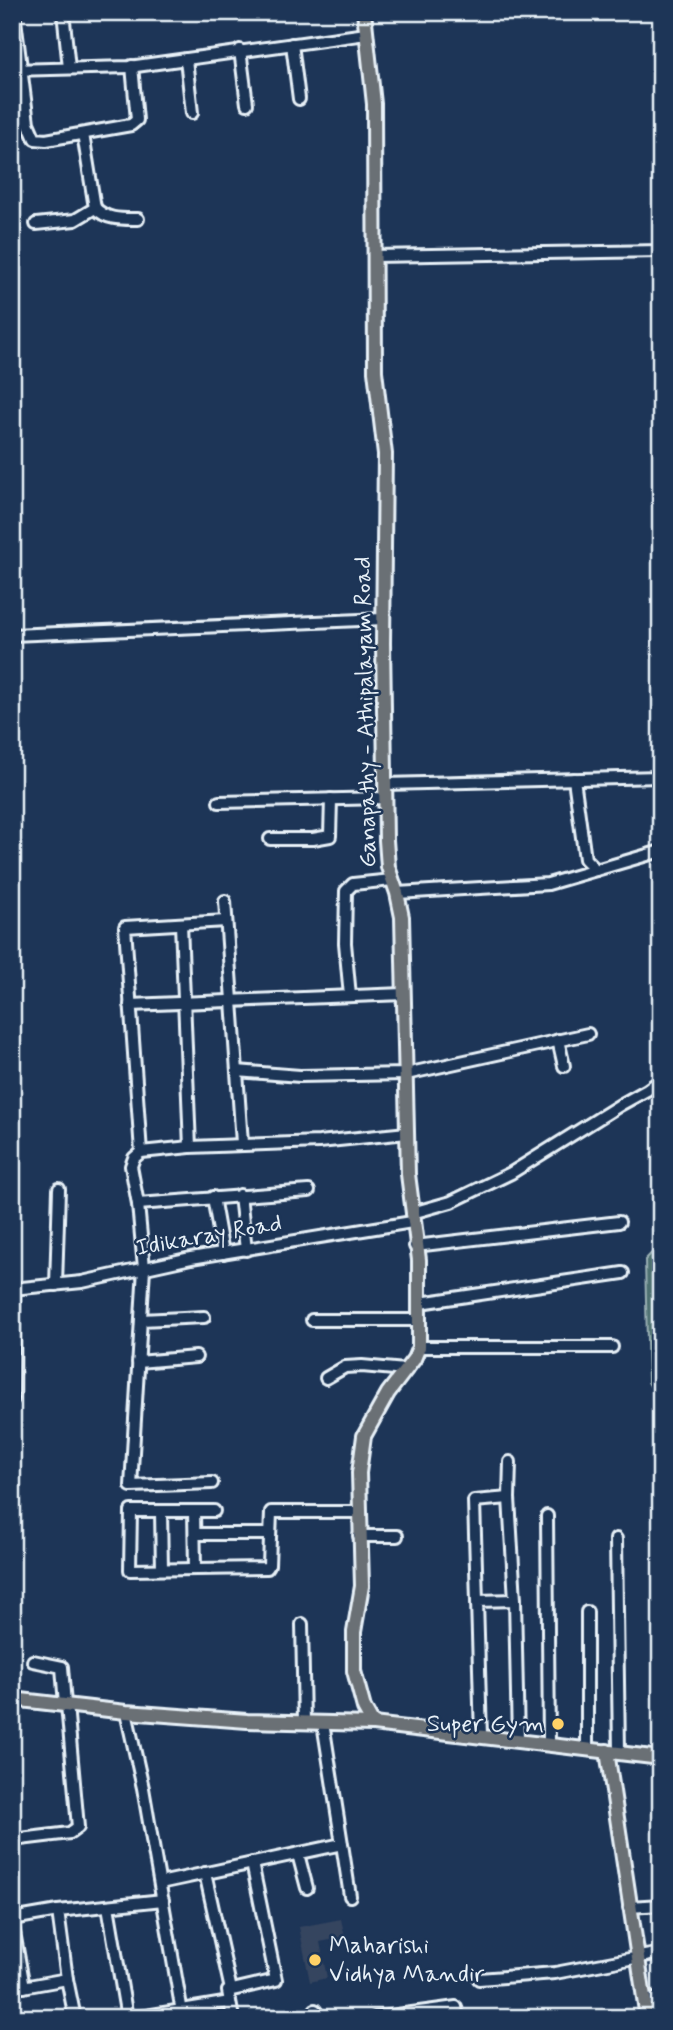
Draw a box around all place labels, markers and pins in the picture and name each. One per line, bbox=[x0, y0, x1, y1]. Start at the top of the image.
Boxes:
place label: Super Gym bbox=[427, 1709, 544, 1740]
marker: Super Gym bbox=[550, 1716, 566, 1732]
place label: Maharishi Vidhya Mandir bbox=[329, 1931, 484, 1990]
marker: Maharishi Vidhya Mandir bbox=[307, 1952, 323, 1968]

